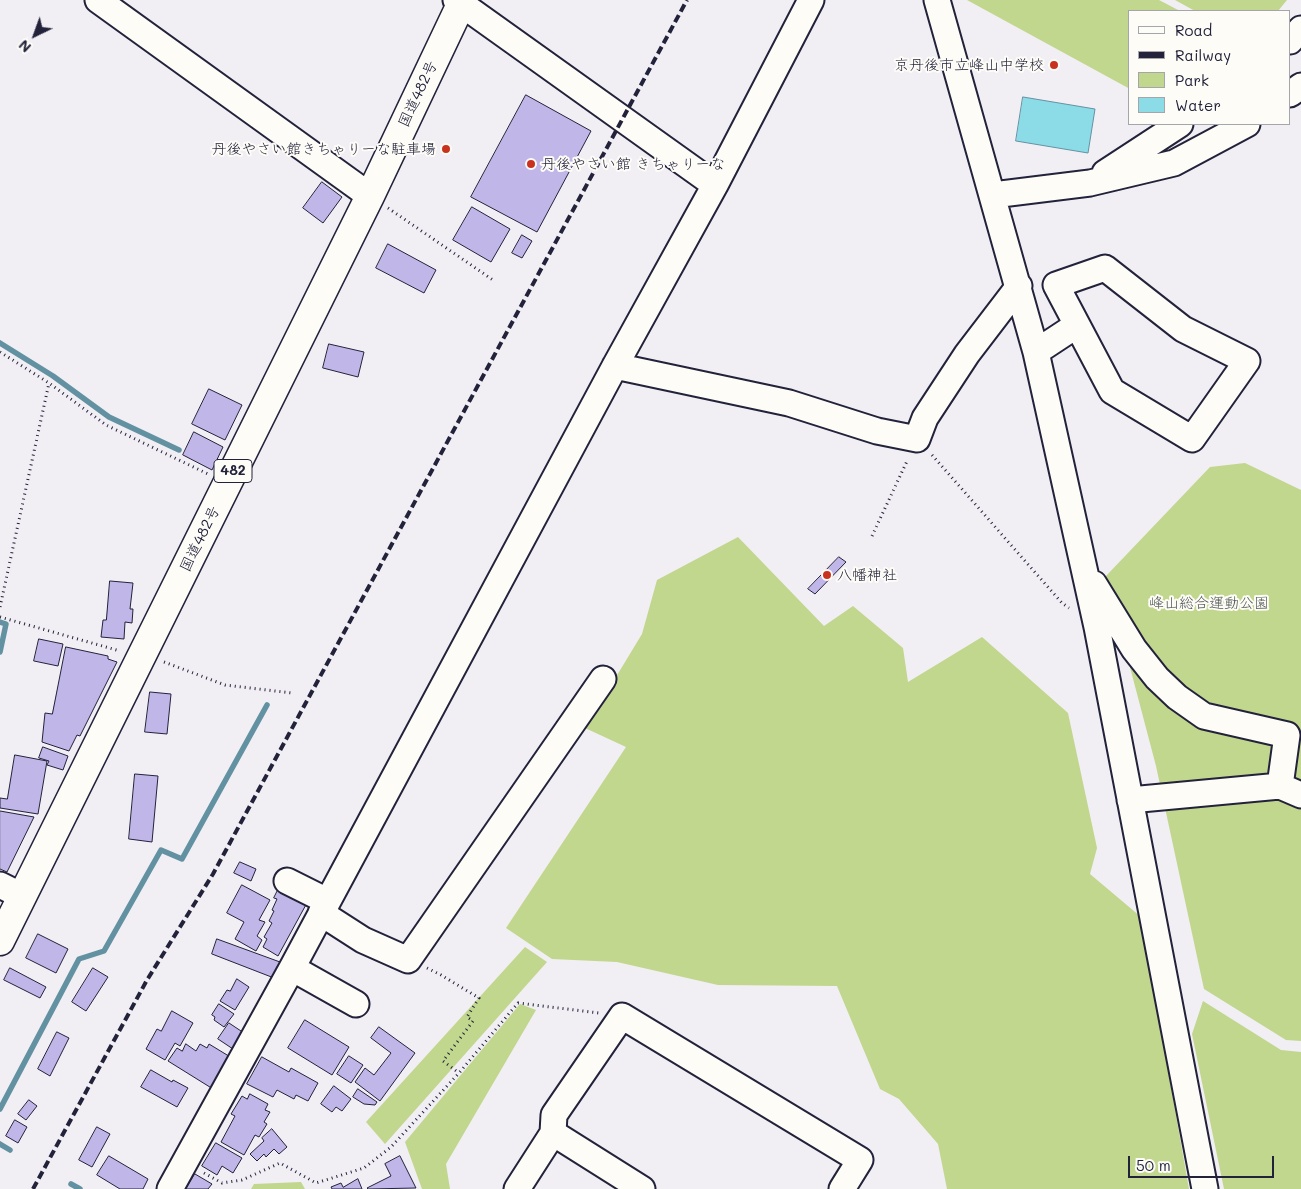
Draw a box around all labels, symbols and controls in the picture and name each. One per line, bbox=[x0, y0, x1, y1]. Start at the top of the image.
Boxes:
north arrow bbox=[10, 10, 60, 60]
legend bbox=[1128, 10, 1291, 125]
text: Road bbox=[1175, 20, 1212, 40]
text: N bbox=[14, 36, 35, 57]
text: Railway bbox=[1175, 45, 1231, 65]
place label: 京丹後市立峰山中学校 bbox=[894, 56, 1044, 74]
street label: 国道482号 bbox=[395, 58, 441, 130]
marker: 京丹後市立峰山中学校 bbox=[1048, 59, 1060, 71]
text: Park bbox=[1175, 70, 1209, 90]
text: Water bbox=[1175, 95, 1221, 115]
place label: 丹後やさい館きちゃりーな駐車場 bbox=[212, 140, 436, 158]
marker: 丹後やさい館きちゃりーな駐車場 bbox=[440, 143, 452, 155]
place label: 丹後やさい館 きちゃりーな bbox=[541, 155, 725, 173]
marker: 丹後やさい館 きちゃりーな bbox=[525, 158, 537, 170]
road number: 482 bbox=[214, 460, 252, 482]
street label: 国道482号 bbox=[176, 503, 224, 575]
place label: 八幡神社 bbox=[837, 566, 897, 584]
marker: 八幡神社 bbox=[821, 569, 833, 581]
park label: 峰山総合運動公園 bbox=[1149, 594, 1269, 612]
scale bar bbox=[1131, 1146, 1277, 1178]
text: 50 m bbox=[1136, 1155, 1171, 1175]

